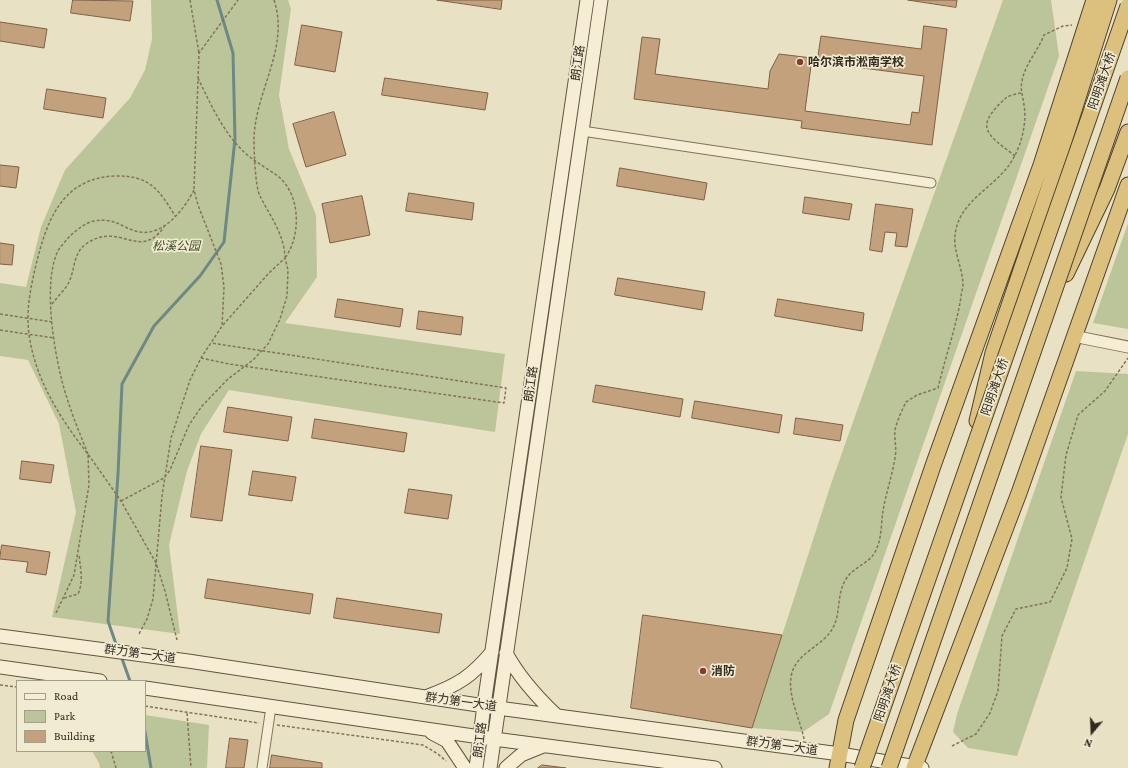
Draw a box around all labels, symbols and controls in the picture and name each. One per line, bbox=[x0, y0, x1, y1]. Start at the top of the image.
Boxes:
street label: 朗江路 bbox=[568, 44, 588, 82]
street label: 阳明滩大桥 bbox=[1085, 50, 1119, 112]
place label: 哈尔滨市淞南学校 bbox=[808, 55, 904, 69]
marker: 哈尔滨市淞南学校 bbox=[795, 57, 805, 67]
park label: 松溪公园 bbox=[152, 239, 200, 253]
street label: 阳明滩大桥 bbox=[978, 356, 1012, 418]
street label: 朗江路 bbox=[521, 365, 541, 403]
street label: 群力第一大道 bbox=[103, 642, 177, 666]
street label: 阳明滩大桥 bbox=[871, 662, 905, 724]
place label: 消防 bbox=[711, 664, 735, 678]
marker: 消防 bbox=[698, 666, 708, 676]
legend bbox=[16, 680, 146, 752]
text: Road bbox=[54, 689, 78, 703]
street label: 群力第一大道 bbox=[424, 690, 498, 714]
text: Park bbox=[54, 709, 75, 723]
north arrow bbox=[1072, 712, 1112, 752]
street label: 朗江路 bbox=[471, 721, 489, 759]
text: Building bbox=[54, 729, 95, 743]
street label: 群力第一大道 bbox=[745, 734, 819, 758]
text: N bbox=[1083, 736, 1094, 750]

